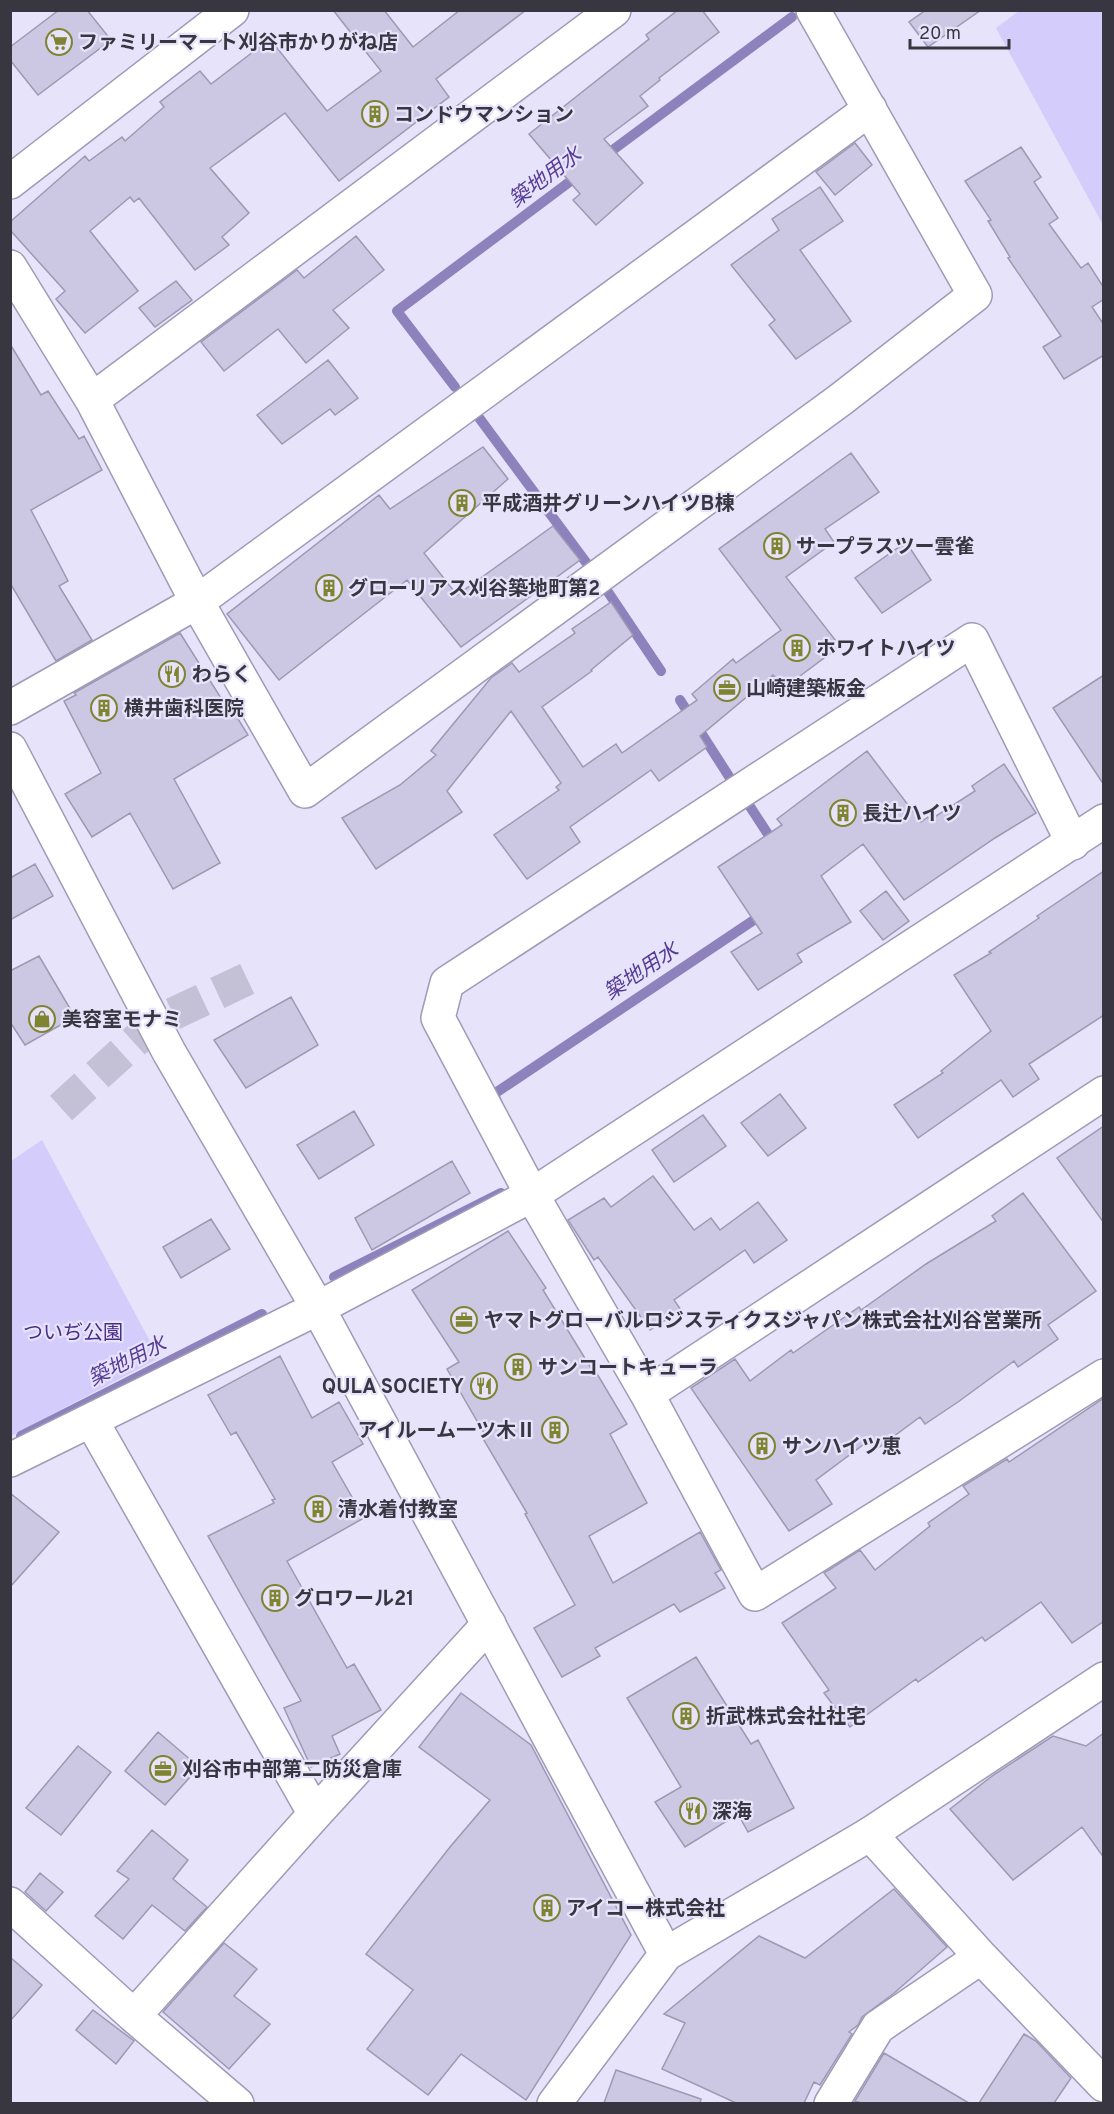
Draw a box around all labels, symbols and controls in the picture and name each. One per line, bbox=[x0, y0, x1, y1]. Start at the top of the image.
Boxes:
scale bar bbox=[910, 12, 1009, 50]
text: 20 m bbox=[919, 23, 961, 46]
supermarket icon: ファミリーマート刈谷市かりがね店 bbox=[44, 27, 74, 57]
place label: ファミリーマート刈谷市かりがね店 bbox=[78, 31, 398, 57]
building icon: コンドウマンション bbox=[360, 99, 390, 129]
place label: コンドウマンション bbox=[394, 103, 574, 129]
water label: 築地用水 bbox=[504, 141, 589, 214]
building icon: 平成酒井グリーンハイツB棟 bbox=[447, 488, 477, 518]
place label: 平成酒井グリーンハイツB棟 bbox=[482, 492, 734, 518]
building icon: サープラスツー雲雀 bbox=[762, 531, 792, 561]
place label: サープラスツー雲雀 bbox=[796, 535, 974, 561]
building icon: グローリアス刈谷築地町第2 bbox=[314, 573, 344, 603]
place label: グローリアス刈谷築地町第2 bbox=[348, 577, 600, 603]
building icon: ホワイトハイツ bbox=[782, 633, 812, 663]
place label: ホワイトハイツ bbox=[816, 637, 956, 663]
restaurant icon: わらく bbox=[157, 659, 187, 689]
place label: わらく bbox=[192, 663, 252, 689]
office icon: 山崎建築板金 bbox=[712, 673, 742, 703]
place label: 山崎建築板金 bbox=[746, 677, 866, 703]
building icon: 横井歯科医院 bbox=[89, 693, 119, 723]
place label: 横井歯科医院 bbox=[124, 697, 244, 723]
building icon: 長辻ハイツ bbox=[828, 798, 858, 828]
place label: 長辻ハイツ bbox=[862, 802, 962, 828]
water label: 築地用水 bbox=[599, 936, 686, 1007]
shop icon: 美容室モナミ bbox=[27, 1004, 57, 1034]
place label: 美容室モナミ bbox=[62, 1008, 182, 1034]
office icon: ヤマトグローバルロジスティクスジャパン株式会社刈谷営業所 bbox=[449, 1305, 479, 1335]
place label: ヤマトグローバルロジスティクスジャパン株式会社刈谷営業所 bbox=[484, 1309, 1042, 1335]
park label: ついぢ公園 bbox=[23, 1321, 123, 1347]
water label: 築地用水 bbox=[84, 1330, 173, 1393]
building icon: サンコートキューラ bbox=[503, 1352, 533, 1382]
place label: サンコートキューラ bbox=[538, 1356, 718, 1382]
restaurant icon: QULA SOCIETY bbox=[469, 1371, 499, 1401]
place label: QULA SOCIETY bbox=[322, 1375, 464, 1401]
building icon: アイルーム一ツ木Ⅱ bbox=[540, 1415, 570, 1445]
place label: アイルーム一ツ木Ⅱ bbox=[358, 1419, 536, 1445]
building icon: サンハイツ恵 bbox=[747, 1431, 777, 1461]
place label: サンハイツ恵 bbox=[782, 1435, 902, 1461]
building icon: 清水着付教室 bbox=[303, 1494, 333, 1524]
place label: 清水着付教室 bbox=[338, 1498, 458, 1524]
building icon: グロワール21 bbox=[260, 1583, 290, 1613]
place label: グロワール21 bbox=[294, 1587, 414, 1613]
building icon: 折武株式会社社宅 bbox=[671, 1701, 701, 1731]
place label: 折武株式会社社宅 bbox=[706, 1705, 866, 1731]
office icon: 刈谷市中部第二防災倉庫 bbox=[148, 1754, 178, 1784]
place label: 刈谷市中部第二防災倉庫 bbox=[182, 1758, 402, 1784]
restaurant icon: 深海 bbox=[678, 1796, 708, 1826]
place label: 深海 bbox=[712, 1800, 752, 1826]
building icon: アイコー株式会社 bbox=[532, 1893, 562, 1923]
place label: アイコー株式会社 bbox=[566, 1897, 725, 1923]

